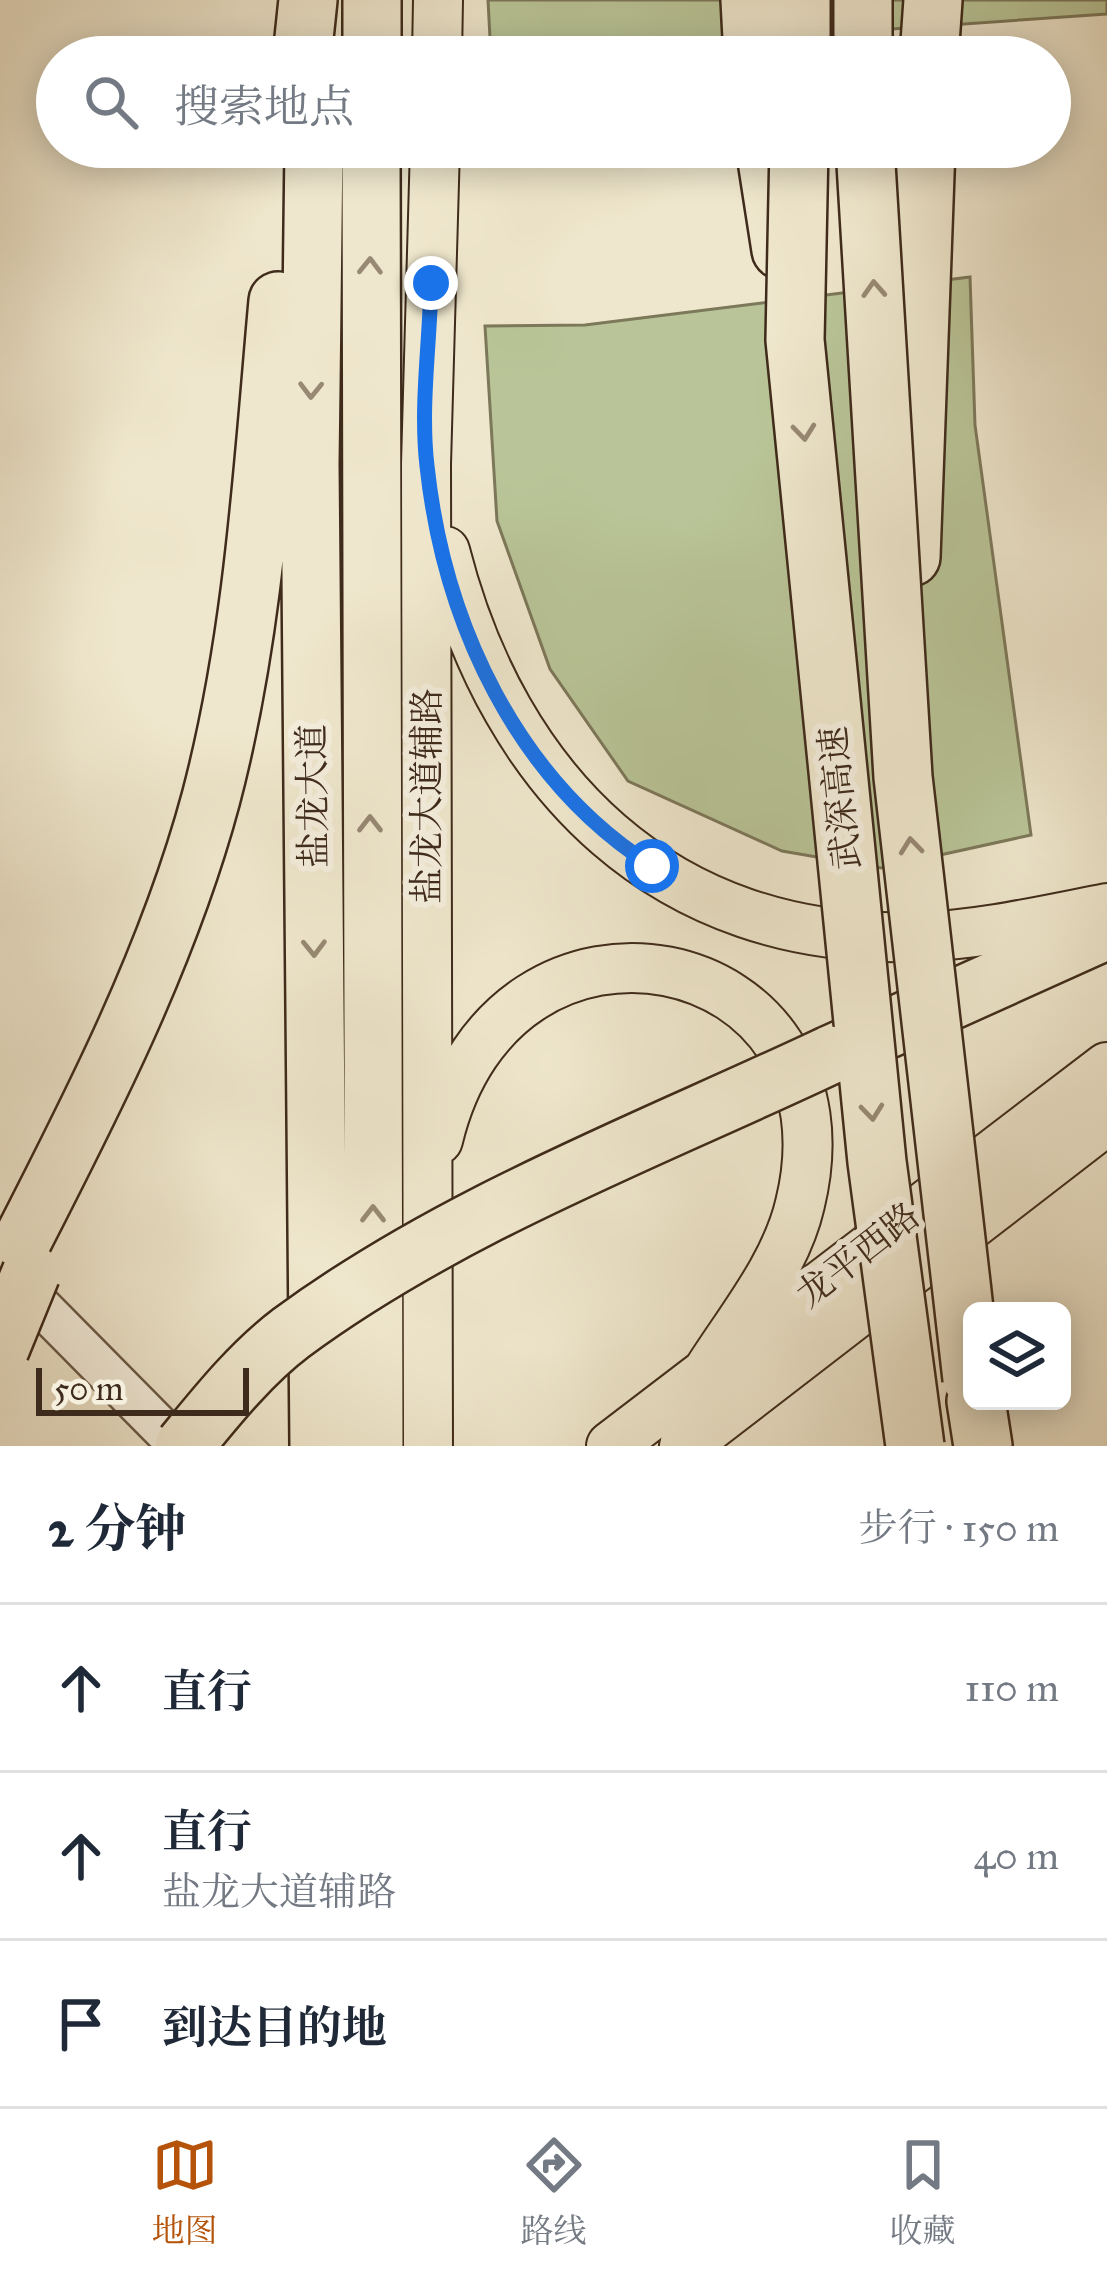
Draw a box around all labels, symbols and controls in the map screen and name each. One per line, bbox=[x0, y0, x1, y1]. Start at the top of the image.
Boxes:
search box bbox=[36, 36, 1071, 168]
icon: search bbox=[78, 69, 144, 135]
text: 搜索地点 bbox=[174, 79, 354, 134]
one-way arrow bbox=[357, 256, 383, 274]
route end bbox=[404, 256, 458, 310]
one-way arrow bbox=[861, 279, 887, 298]
one-way arrow bbox=[298, 381, 324, 400]
one-way arrow bbox=[791, 422, 816, 441]
street label: 盐龙大道辅路 bbox=[405, 688, 449, 904]
street label: 盐龙大道 bbox=[290, 724, 336, 868]
street label: 武深高速 bbox=[811, 724, 869, 872]
one-way arrow bbox=[357, 814, 383, 832]
one-way arrow bbox=[898, 836, 924, 856]
route start bbox=[625, 839, 679, 893]
one-way arrow bbox=[301, 939, 327, 958]
one-way arrow bbox=[859, 1103, 884, 1122]
street label: 龙平西路 bbox=[788, 1193, 928, 1317]
one-way arrow bbox=[360, 1204, 386, 1222]
map controls bbox=[963, 1302, 1071, 1410]
button: layers bbox=[963, 1302, 1071, 1410]
scale bar bbox=[36, 1362, 249, 1415]
text: 50 m bbox=[54, 1369, 123, 1409]
text: 2 分钟 bbox=[48, 1498, 186, 1560]
text: 步行 · 150 m bbox=[859, 1504, 1059, 1552]
icon: ahead bbox=[48, 1655, 114, 1721]
text: 直行 bbox=[162, 1664, 252, 1719]
text: 110 m bbox=[964, 1664, 1059, 1712]
text: 直行 bbox=[162, 1804, 252, 1859]
icon: ahead bbox=[48, 1823, 114, 1889]
text: 40 m bbox=[973, 1832, 1059, 1880]
text: 盐龙大道辅路 bbox=[162, 1868, 396, 1916]
icon: arrive bbox=[48, 1991, 114, 2057]
text: 到达目的地 bbox=[162, 2000, 387, 2055]
tab: 地图 bbox=[152, 2132, 218, 2251]
tab: 路线 bbox=[521, 2132, 587, 2251]
tab: 收藏 bbox=[890, 2132, 956, 2251]

